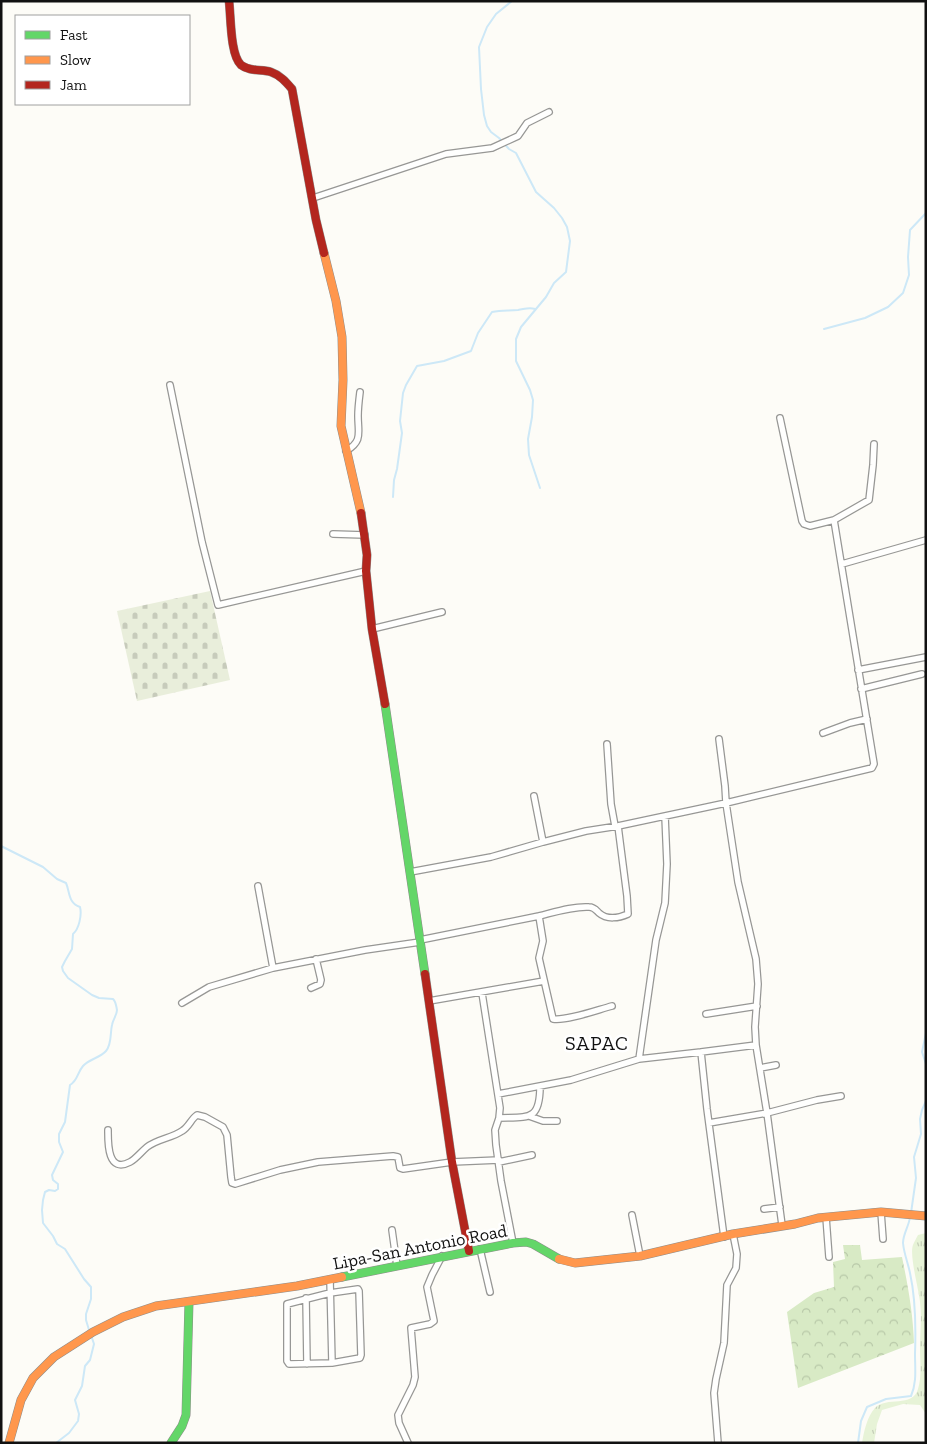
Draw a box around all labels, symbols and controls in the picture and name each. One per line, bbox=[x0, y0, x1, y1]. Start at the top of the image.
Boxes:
legend bbox=[15, 15, 190, 105]
text: Fast bbox=[60, 26, 88, 44]
text: Slow bbox=[60, 51, 92, 69]
text: Jam bbox=[60, 76, 87, 94]
district label: SAPAC bbox=[565, 1031, 629, 1055]
street label: Lipa-San Antonio Road bbox=[331, 1219, 509, 1275]

